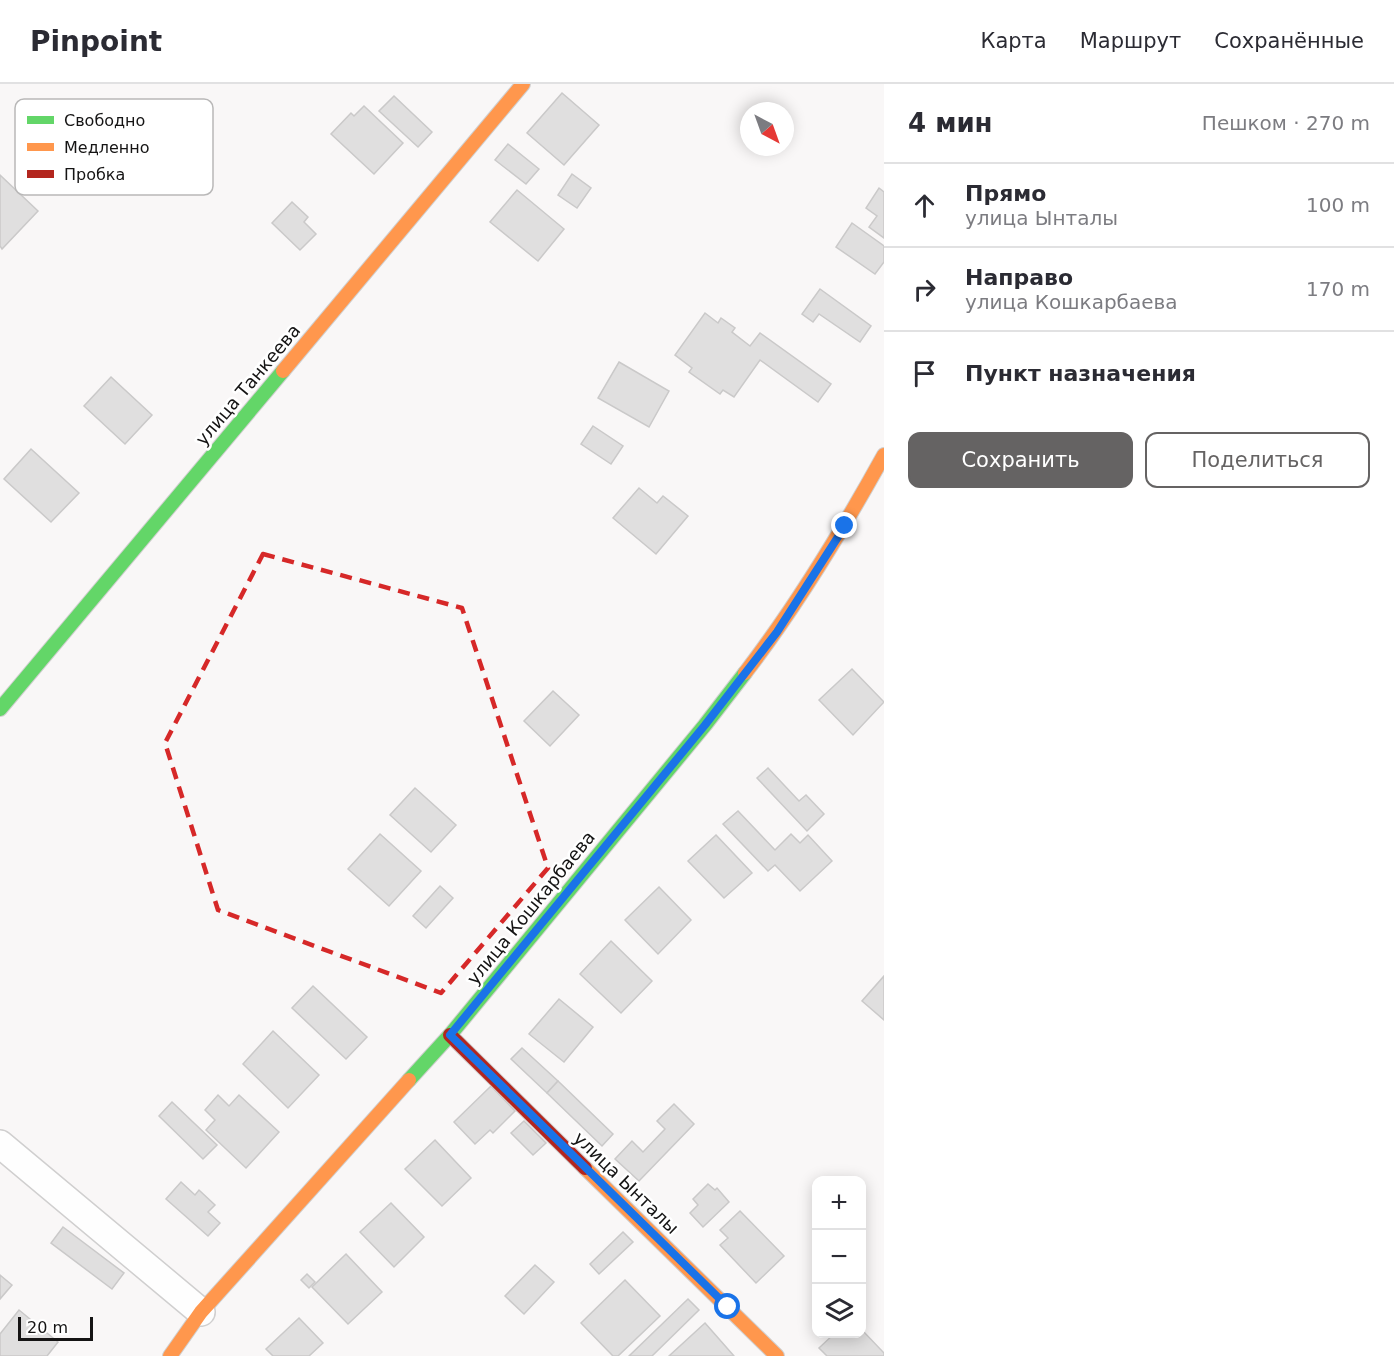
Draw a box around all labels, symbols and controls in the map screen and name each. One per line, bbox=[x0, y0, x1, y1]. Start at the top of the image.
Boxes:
text: Pinpoint bbox=[30, 25, 162, 58]
text: Карта bbox=[981, 29, 1047, 53]
text: Маршрут bbox=[1080, 29, 1181, 53]
text: Сохранённые bbox=[1214, 29, 1364, 53]
legend bbox=[15, 99, 213, 195]
north arrow bbox=[740, 102, 794, 156]
text: 4 мин bbox=[908, 108, 993, 138]
text: Свободно bbox=[64, 111, 145, 130]
text: Пешком · 270 m bbox=[1202, 111, 1370, 135]
text: Медленно bbox=[64, 138, 150, 157]
text: Пробка bbox=[64, 165, 125, 184]
text: Прямо bbox=[965, 181, 1046, 206]
icon: ahead bbox=[908, 189, 941, 222]
text: 100 m bbox=[1306, 193, 1370, 217]
text: улица Ынталы bbox=[965, 206, 1118, 230]
text: Направо bbox=[965, 265, 1073, 290]
icon: right bbox=[908, 273, 941, 306]
text: 170 m bbox=[1306, 277, 1370, 301]
text: улица Кошкарбаева bbox=[965, 290, 1178, 314]
street label: улица Танкеева bbox=[191, 320, 304, 449]
icon: arrive bbox=[908, 357, 941, 390]
text: Пункт назначения bbox=[965, 361, 1196, 386]
button: Сохранить bbox=[908, 432, 1133, 488]
button: Поделиться bbox=[1145, 432, 1370, 488]
route end bbox=[831, 512, 857, 538]
street label: улица Кошкарбаева bbox=[462, 827, 599, 989]
street label: улица Ынталы bbox=[570, 1127, 683, 1238]
map controls bbox=[812, 1176, 866, 1338]
button: + bbox=[812, 1176, 866, 1230]
button: − bbox=[812, 1230, 866, 1284]
button: layers bbox=[812, 1284, 866, 1338]
route start bbox=[714, 1293, 740, 1319]
scale bar bbox=[18, 1314, 93, 1342]
text: 20 m bbox=[27, 1318, 68, 1337]

